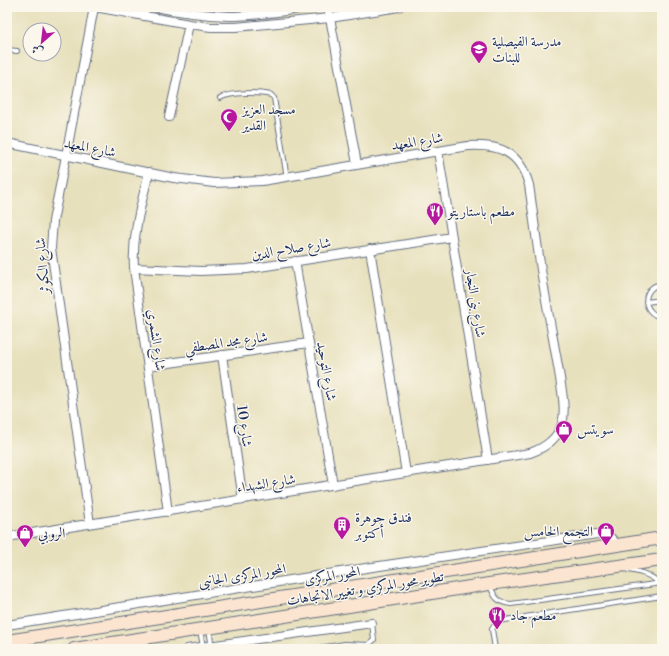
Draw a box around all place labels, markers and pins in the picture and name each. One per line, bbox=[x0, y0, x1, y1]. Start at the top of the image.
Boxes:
place label: مدرسة الفيصلية للبنات bbox=[492, 33, 562, 67]
school or university icon: مدرسة الفيصلية للبنات bbox=[469, 39, 489, 64]
place label: مسجد العزيز القدير bbox=[240, 101, 296, 135]
mosque icon: مسجد العزيز القدير bbox=[219, 107, 239, 132]
restaurant icon: مطعم باستاريتو bbox=[425, 201, 445, 226]
place label: مطعم باستاريتو bbox=[446, 203, 515, 225]
shop icon: سويتس bbox=[554, 419, 574, 444]
place label: سويتس bbox=[577, 421, 614, 439]
place label: فندق جوهرة أكتوبر bbox=[353, 509, 412, 543]
building icon: فندق جوهرة أكتوبر bbox=[332, 515, 352, 540]
shop icon: التجمع الخامس bbox=[596, 521, 616, 546]
shop icon: الروبي bbox=[15, 523, 35, 548]
place label: التجمع الخامس bbox=[524, 523, 593, 545]
place label: الروبي bbox=[38, 525, 65, 545]
restaurant icon: مطعم جاد bbox=[487, 605, 507, 630]
place label: مطعم جاد bbox=[510, 607, 556, 629]

